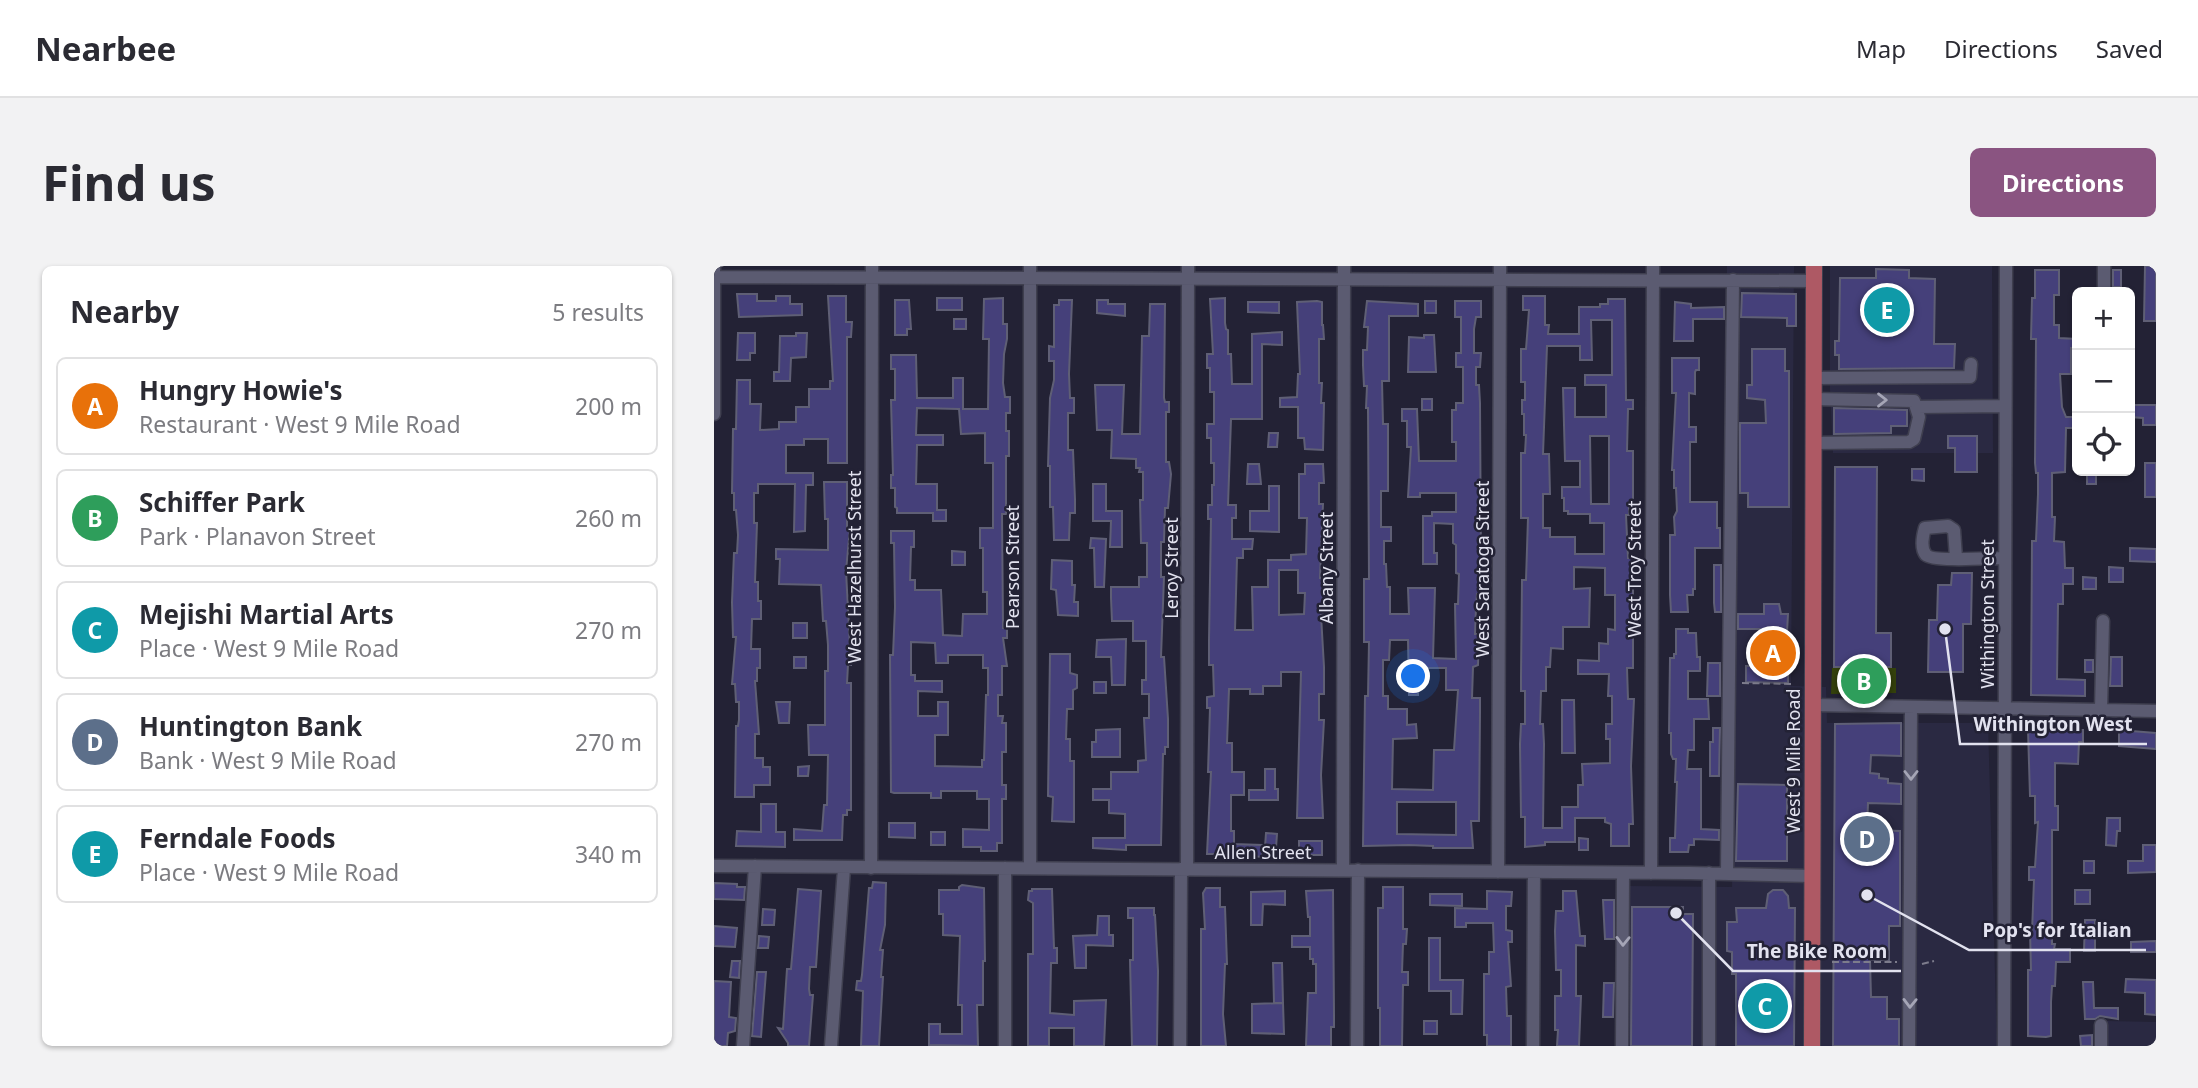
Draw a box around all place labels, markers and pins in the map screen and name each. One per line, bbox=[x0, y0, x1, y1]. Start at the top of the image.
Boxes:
pin: E bbox=[1864, 284, 1910, 336]
pin: A bbox=[1750, 627, 1796, 679]
pin: B bbox=[1841, 655, 1887, 707]
callout: Withington West bbox=[1960, 704, 2147, 744]
pin: D bbox=[1844, 813, 1890, 865]
callout: Pop's for Italian bbox=[1969, 910, 2146, 950]
callout: The Bike Room bbox=[1733, 931, 1901, 971]
pin: C bbox=[1742, 980, 1788, 1032]

